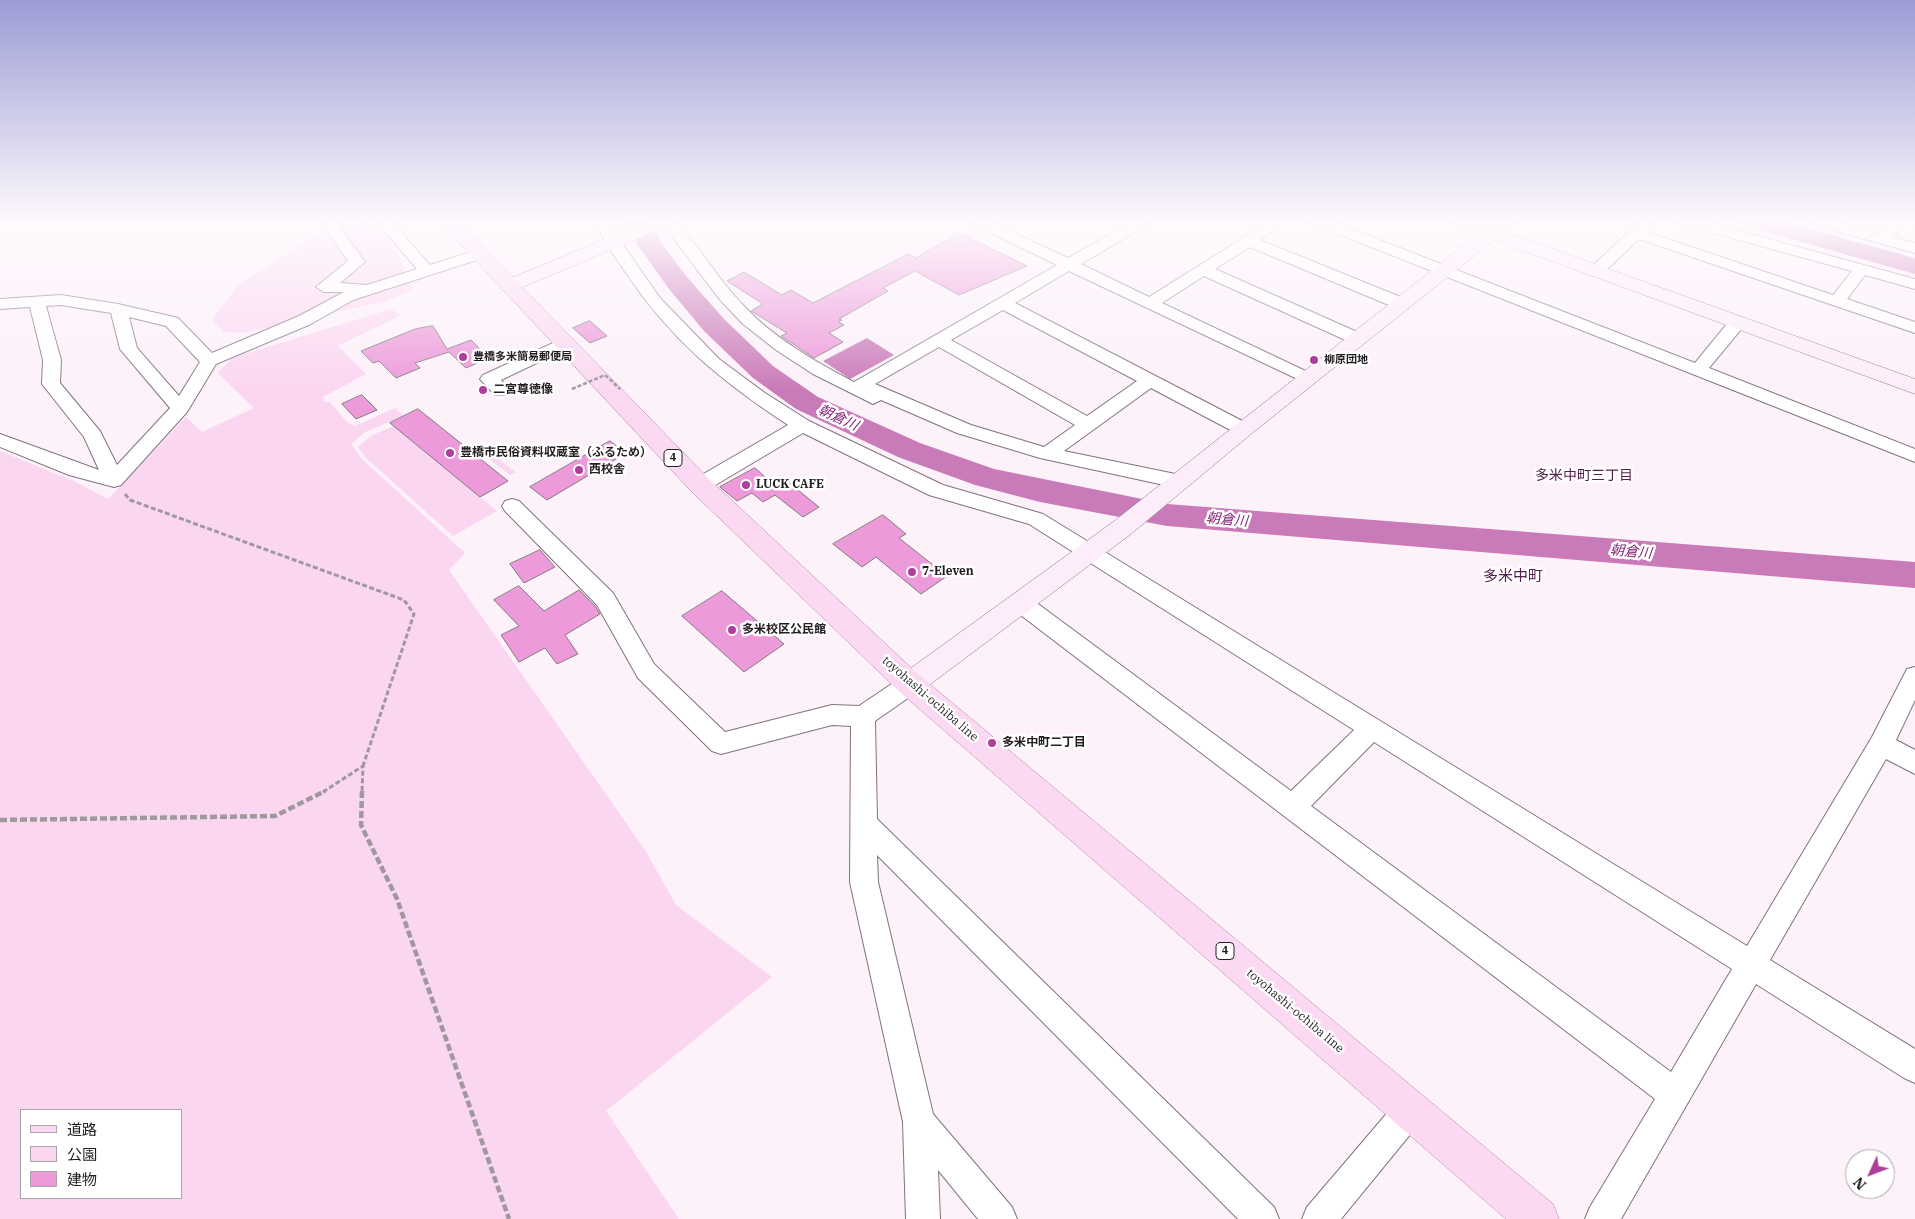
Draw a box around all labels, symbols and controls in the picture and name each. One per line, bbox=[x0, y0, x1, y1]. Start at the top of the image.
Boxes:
place label: 豊橋多米簡易郵便局 bbox=[473, 350, 572, 364]
marker: 豊橋多米簡易郵便局 bbox=[457, 351, 469, 363]
place label: 柳原団地 bbox=[1324, 353, 1368, 367]
marker: 柳原団地 bbox=[1308, 354, 1320, 366]
place label: 二宮尊徳像 bbox=[493, 383, 553, 397]
marker: 二宮尊徳像 bbox=[477, 384, 489, 396]
water label: 朝倉川 bbox=[815, 402, 861, 434]
place label: 豊橋市民俗資料収蔵室（ふるため） bbox=[460, 446, 652, 460]
marker: 豊橋市民俗資料収蔵室（ふるため） bbox=[444, 447, 456, 459]
road number: 4 bbox=[664, 449, 682, 466]
place label: 西校舎 bbox=[589, 463, 625, 477]
marker: 西校舎 bbox=[573, 464, 585, 476]
district label: 多米中町三丁目 bbox=[1535, 468, 1633, 484]
place label: LUCK CAFE bbox=[756, 478, 824, 492]
marker: LUCK CAFE bbox=[740, 479, 752, 491]
water label: 朝倉川 bbox=[1205, 510, 1249, 530]
water label: 朝倉川 bbox=[1609, 542, 1653, 562]
place label: 7-Eleven bbox=[922, 565, 974, 579]
marker: 7-Eleven bbox=[906, 566, 918, 578]
district label: 多米中町 bbox=[1483, 568, 1543, 586]
place label: 多米校区公民館 bbox=[742, 623, 826, 637]
marker: 多米校区公民館 bbox=[726, 624, 738, 636]
street label: toyohashi-ochiba line bbox=[879, 653, 981, 745]
place label: 多米中町二丁目 bbox=[1002, 736, 1086, 750]
marker: 多米中町二丁目 bbox=[986, 737, 998, 749]
road number: 4 bbox=[1216, 942, 1234, 959]
street label: toyohashi-ochiba line bbox=[1243, 966, 1347, 1056]
legend bbox=[20, 1109, 182, 1199]
text: 道路 bbox=[67, 1120, 97, 1139]
text: 公園 bbox=[67, 1145, 97, 1164]
north arrow bbox=[1845, 1149, 1895, 1199]
text: 建物 bbox=[67, 1170, 97, 1189]
text: N bbox=[1849, 1173, 1870, 1194]

